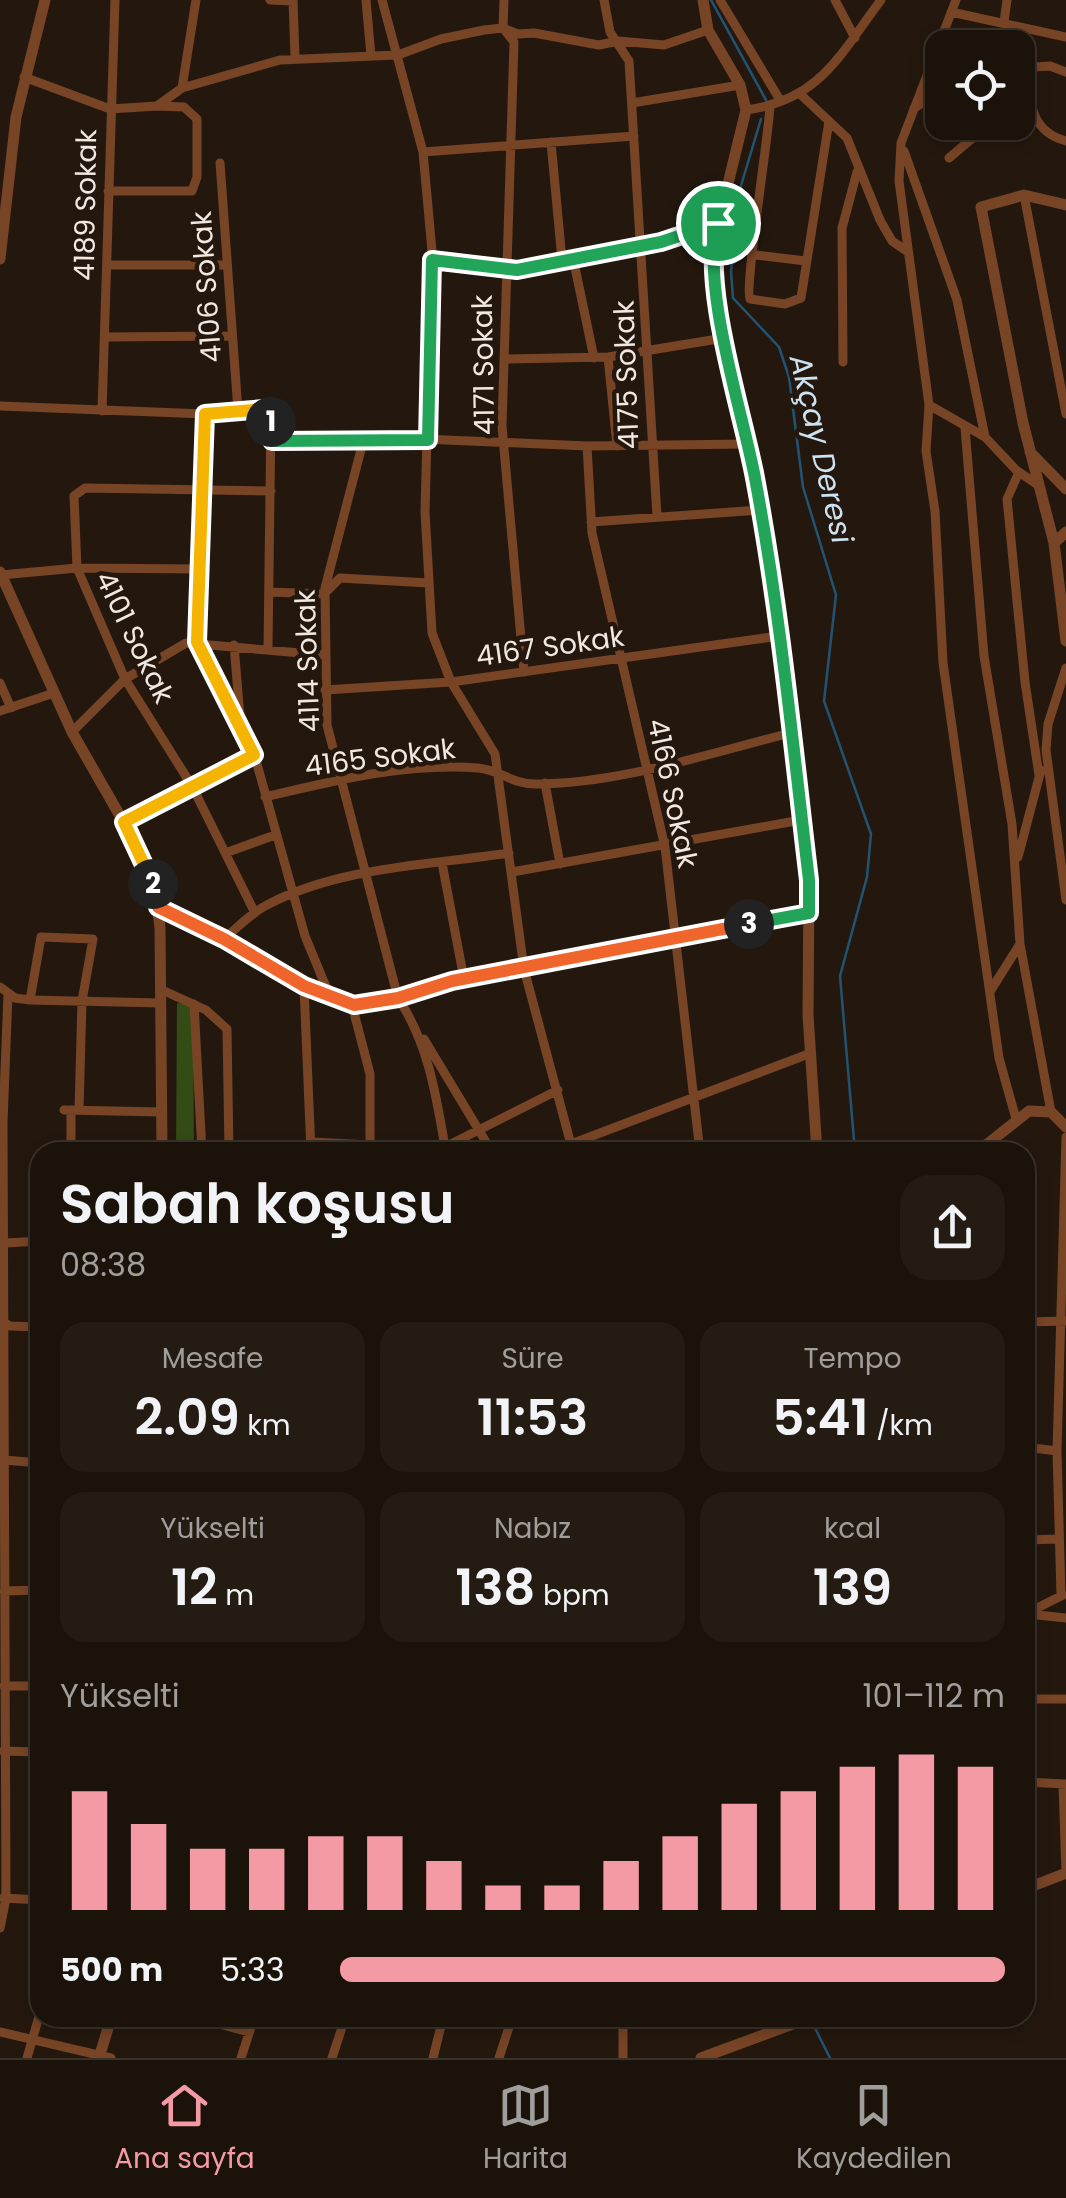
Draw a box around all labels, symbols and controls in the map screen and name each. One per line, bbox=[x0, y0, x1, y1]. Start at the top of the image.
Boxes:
map controls bbox=[925, 30, 1035, 140]
button: locate bbox=[925, 30, 1035, 140]
street label: 4189 Sokak bbox=[65, 128, 106, 281]
pin bbox=[676, 181, 761, 266]
icon: arrive bbox=[691, 196, 746, 251]
street label: 4106 Sokak bbox=[182, 209, 231, 364]
street label: 4171 Sokak bbox=[463, 294, 504, 436]
street label: 4175 Sokak bbox=[604, 299, 649, 450]
water label: Akçay Deresi bbox=[779, 349, 864, 548]
pin: 1 bbox=[246, 397, 296, 447]
text: 1 bbox=[266, 402, 276, 441]
street label: 4101 Sokak bbox=[86, 565, 184, 710]
street label: 4114 Sokak bbox=[286, 588, 329, 733]
street label: 4167 Sokak bbox=[473, 617, 627, 676]
street label: 4166 Sokak bbox=[638, 715, 707, 872]
street label: 4165 Sokak bbox=[302, 729, 458, 786]
pin: 2 bbox=[128, 859, 178, 909]
text: 2 bbox=[145, 864, 161, 903]
pin: 3 bbox=[724, 899, 774, 949]
text: 3 bbox=[741, 904, 757, 943]
text: Sabah koşusu bbox=[60, 1165, 455, 1242]
button: share bbox=[900, 1175, 1005, 1280]
text: 08:38 bbox=[60, 1242, 146, 1287]
text: Mesafe bbox=[162, 1339, 263, 1378]
text: Süre bbox=[501, 1339, 564, 1378]
text: Tempo bbox=[803, 1339, 902, 1378]
text: 2.09 bbox=[134, 1382, 240, 1453]
text: 11:53 bbox=[477, 1382, 588, 1453]
text: 5:41 bbox=[772, 1382, 869, 1453]
text: km bbox=[240, 1406, 291, 1445]
text: /km bbox=[869, 1406, 933, 1445]
text: Yükselti bbox=[160, 1509, 265, 1548]
text: Nabız bbox=[494, 1509, 571, 1548]
text: kcal bbox=[824, 1509, 881, 1548]
text: 12 bbox=[171, 1552, 218, 1623]
text: 138 bbox=[455, 1552, 536, 1623]
text: 139 bbox=[813, 1552, 892, 1623]
text: m bbox=[218, 1576, 254, 1615]
text: bpm bbox=[536, 1576, 610, 1615]
text: Yükselti bbox=[60, 1673, 180, 1718]
text: 101–112 m bbox=[862, 1673, 1005, 1718]
text: 500 m bbox=[60, 1947, 163, 1992]
text: 5:33 bbox=[220, 1947, 285, 1992]
tab: Ana sayfa bbox=[114, 2078, 255, 2180]
tab: Harita bbox=[483, 2078, 568, 2180]
tab: Kaydedilen bbox=[796, 2078, 952, 2180]

